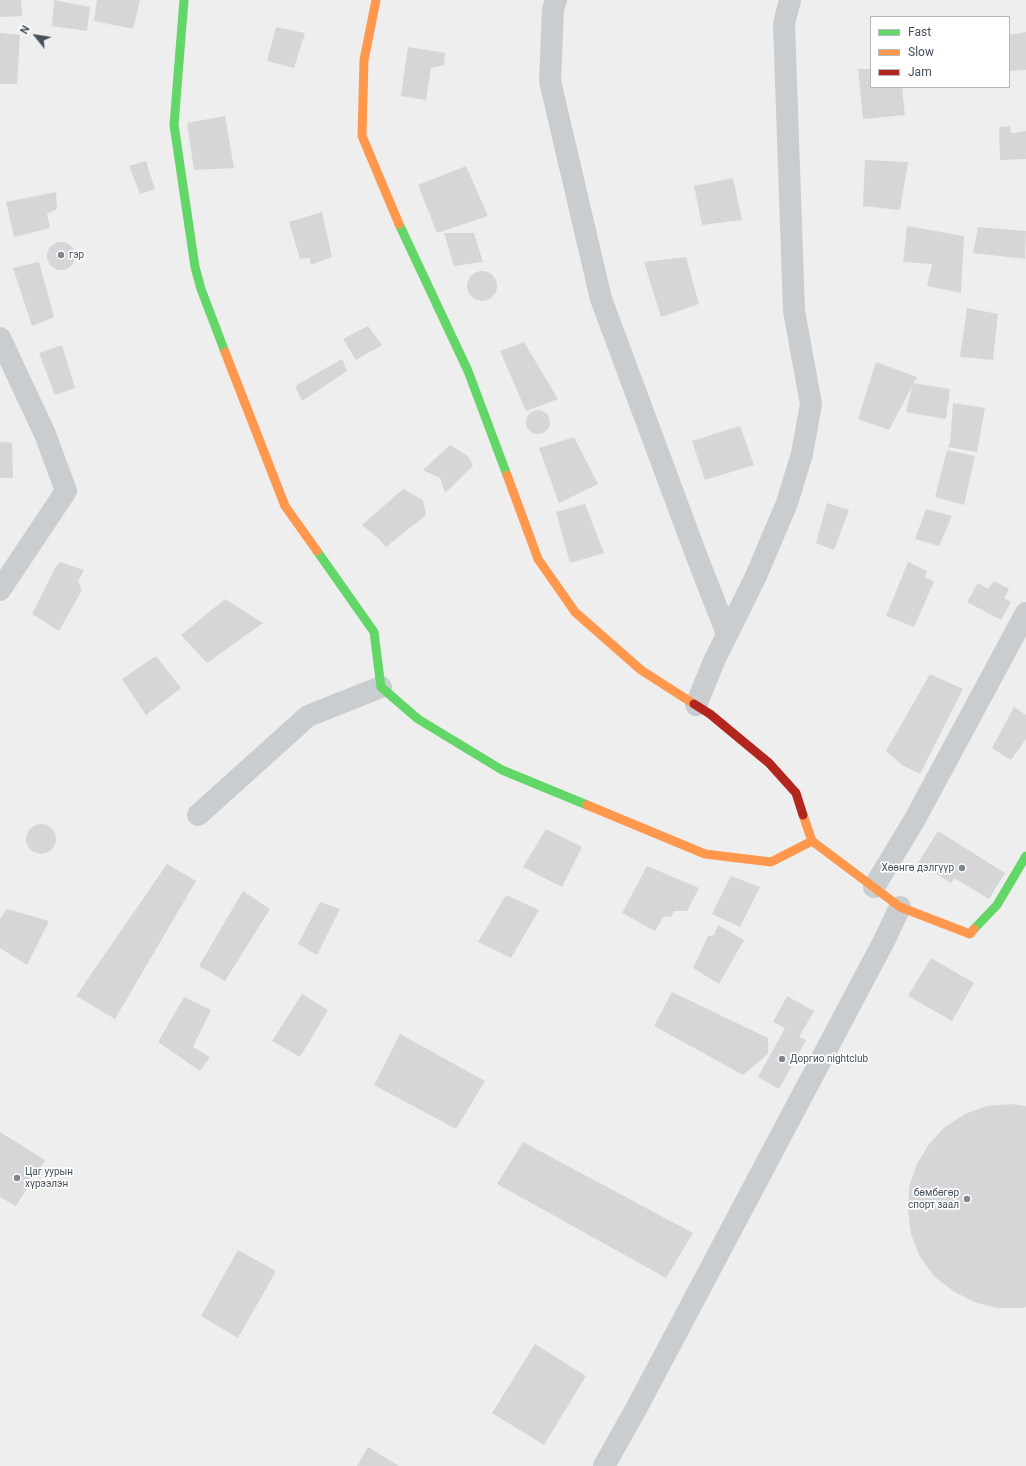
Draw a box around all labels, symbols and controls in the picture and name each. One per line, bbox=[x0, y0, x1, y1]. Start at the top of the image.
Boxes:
north arrow bbox=[16, 16, 56, 56]
legend bbox=[870, 16, 1010, 88]
text: N bbox=[18, 23, 33, 36]
text: Fast bbox=[908, 25, 931, 39]
text: Slow bbox=[908, 45, 934, 59]
text: Jam bbox=[908, 65, 932, 79]
place label: гэр bbox=[69, 249, 84, 261]
marker: гэр bbox=[56, 250, 66, 260]
place label: Хөөнгө дэлгүүр bbox=[881, 862, 954, 874]
marker: Хөөнгө дэлгүүр bbox=[957, 863, 967, 873]
place label: Доргио nightclub bbox=[790, 1053, 868, 1065]
marker: Доргио nightclub bbox=[777, 1054, 787, 1064]
place label: Цаг уурын хүрээлэн bbox=[25, 1166, 73, 1190]
marker: Цаг уурын хүрээлэн bbox=[12, 1173, 22, 1183]
place label: бөмбөгөр спорт заал bbox=[908, 1187, 959, 1210]
marker: бөмбөгөр спорт заал bbox=[962, 1194, 972, 1204]

